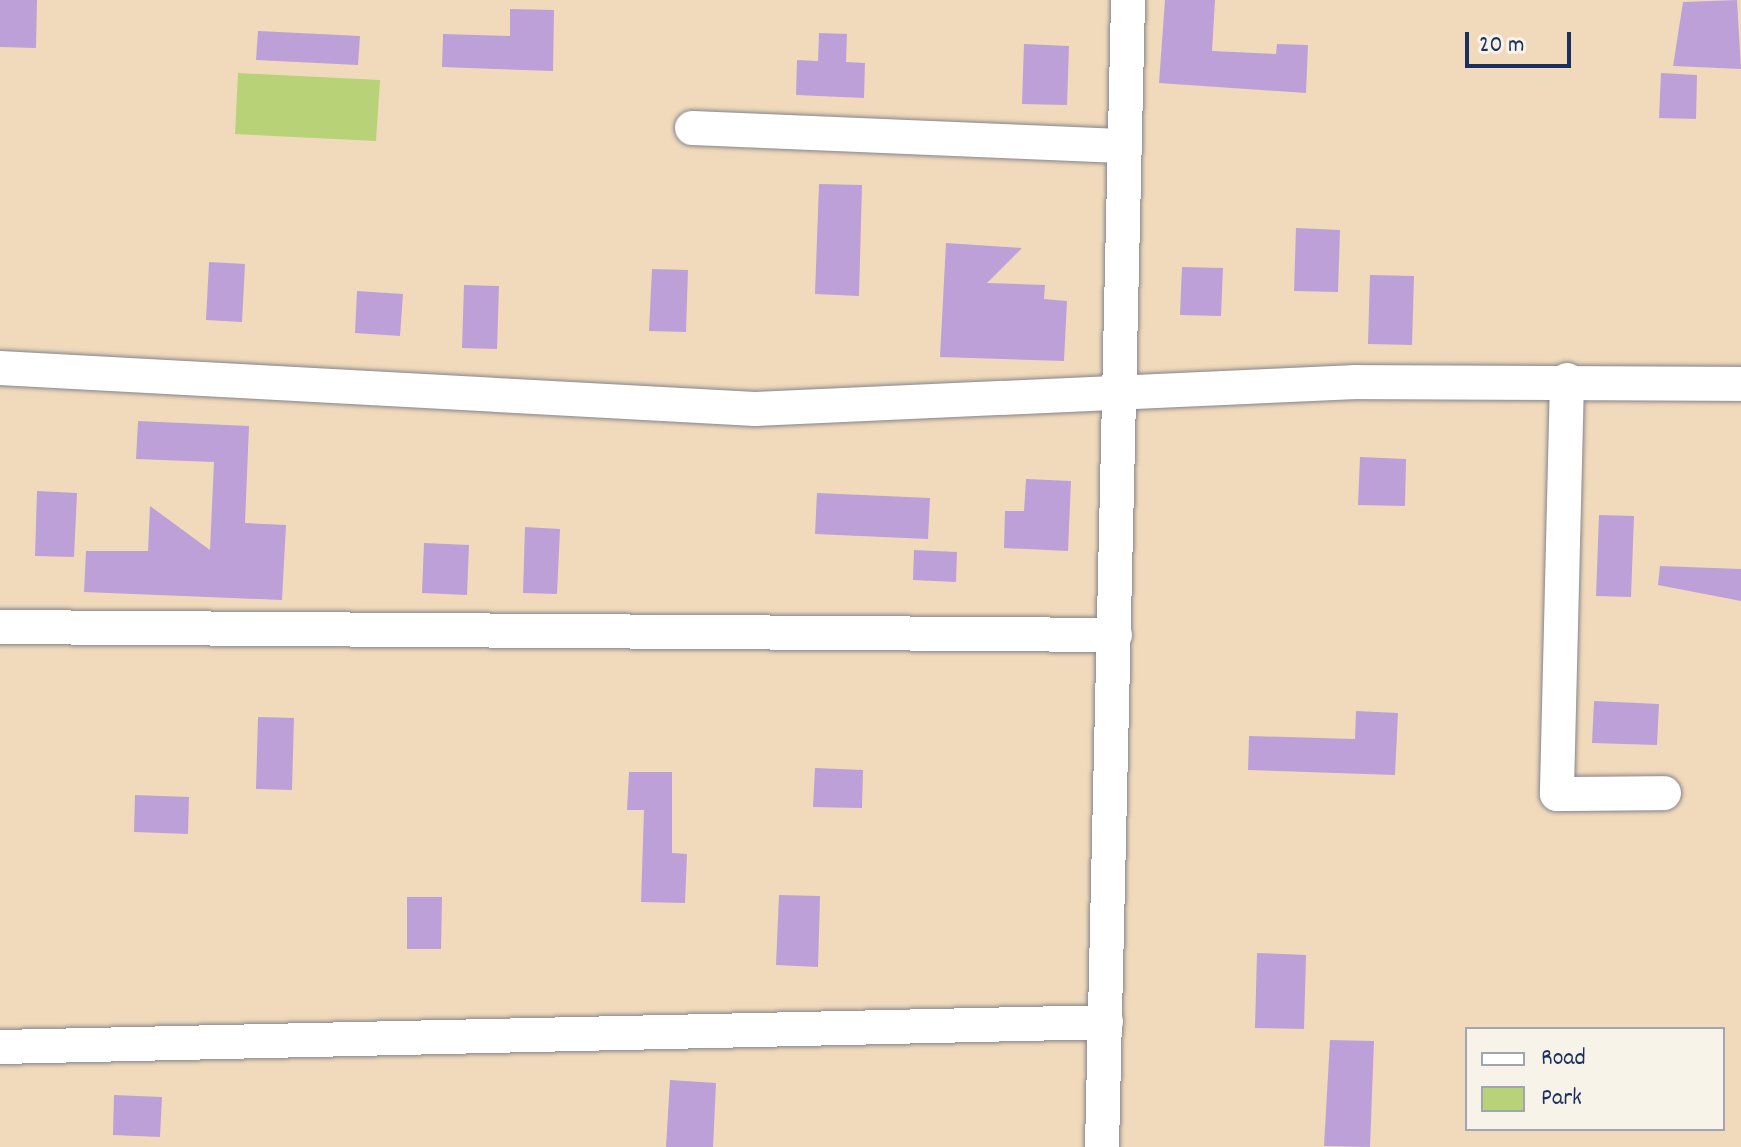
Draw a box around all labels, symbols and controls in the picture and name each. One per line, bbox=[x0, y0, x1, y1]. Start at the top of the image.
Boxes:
scale bar bbox=[1469, 16, 1575, 66]
text: 20 m bbox=[1479, 29, 1525, 63]
legend bbox=[1465, 1027, 1725, 1131]
text: Road bbox=[1541, 1042, 1586, 1076]
text: Park bbox=[1541, 1082, 1582, 1116]

